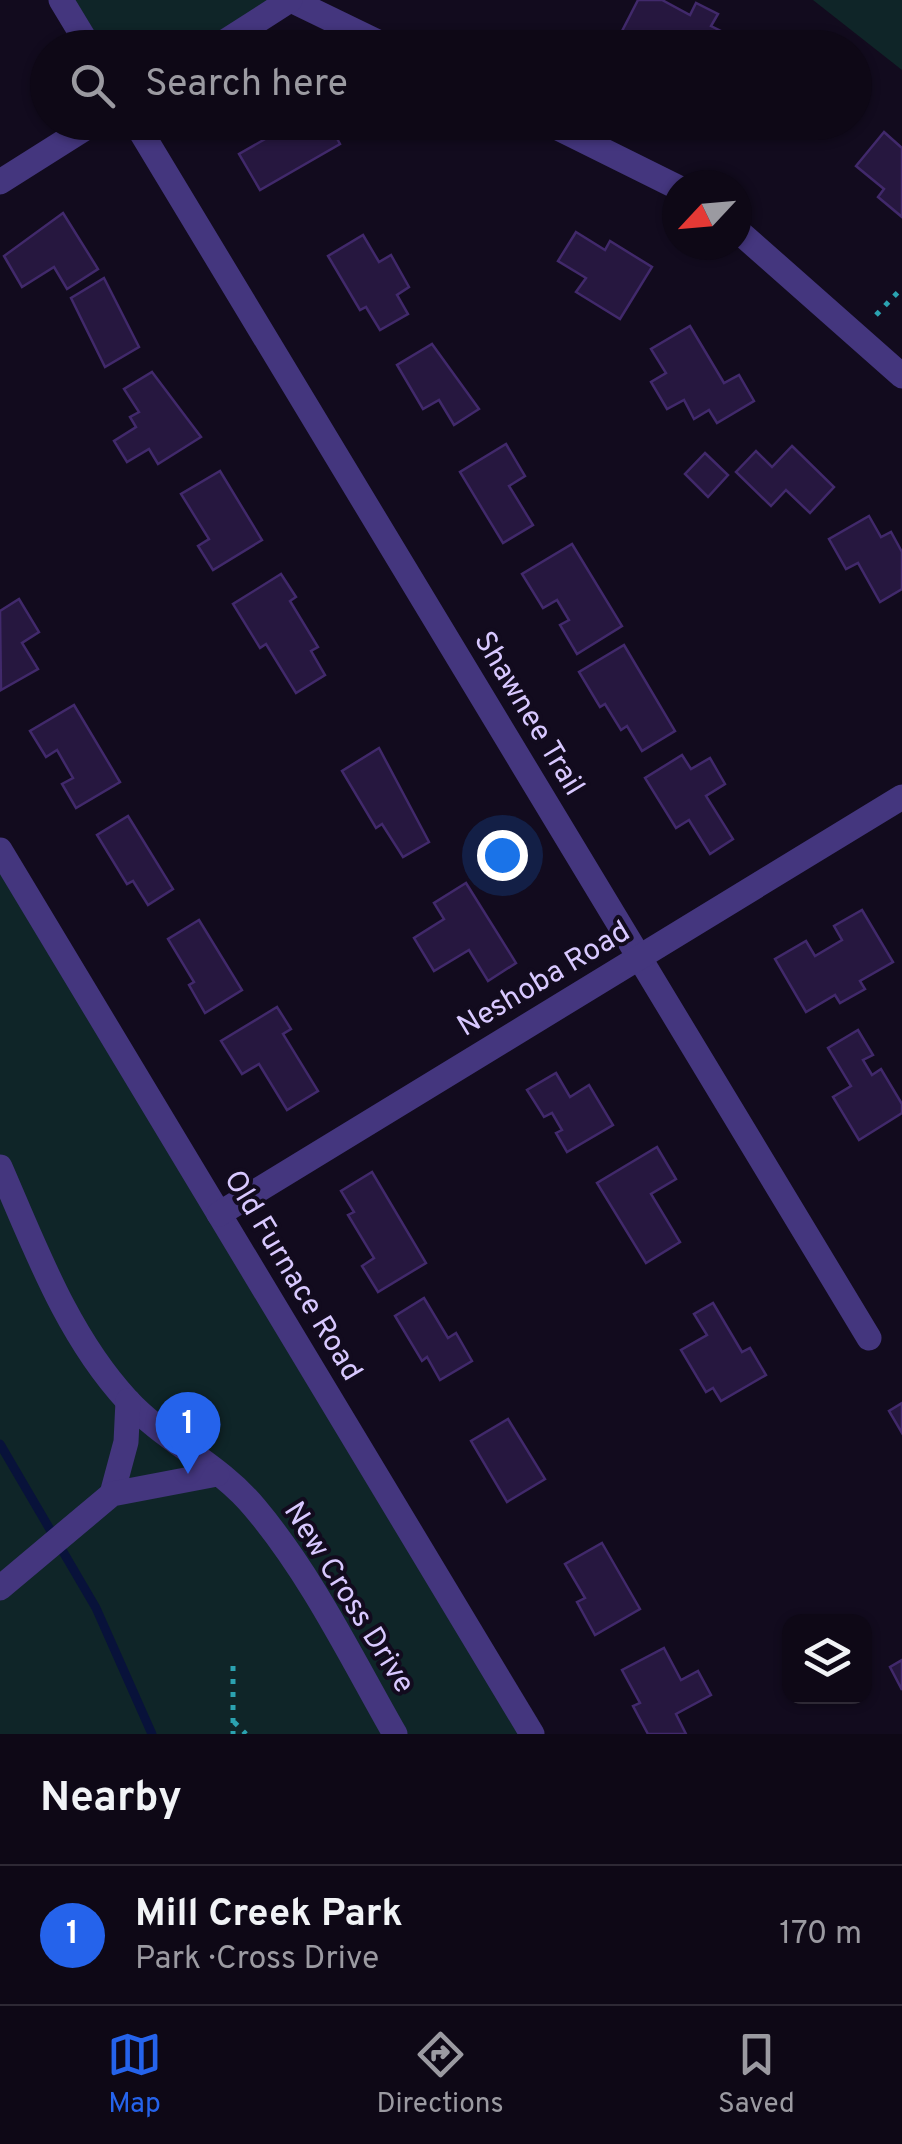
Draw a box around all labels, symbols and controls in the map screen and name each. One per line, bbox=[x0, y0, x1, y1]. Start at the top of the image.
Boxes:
search box bbox=[30, 30, 872, 140]
icon: search bbox=[65, 58, 120, 113]
text: Search here bbox=[145, 61, 348, 110]
north arrow bbox=[662, 170, 752, 260]
street label: Shawnee Trail bbox=[464, 625, 591, 803]
your location bbox=[477, 830, 528, 881]
street label: Neshoba Road bbox=[451, 914, 637, 1046]
street label: Old Furnace Road bbox=[214, 1164, 369, 1388]
pin: 1 bbox=[156, 1392, 220, 1474]
street label: New Cross Drive bbox=[274, 1496, 422, 1701]
map controls bbox=[782, 1614, 872, 1704]
button: layers bbox=[782, 1614, 872, 1704]
text: Nearby bbox=[40, 1773, 182, 1826]
text: Mill Creek Park bbox=[135, 1891, 403, 1940]
text: 1 bbox=[66, 1915, 79, 1955]
text: 170 m bbox=[779, 1915, 862, 1955]
text: Park · Cross Drive bbox=[135, 1940, 379, 1980]
tab: Map bbox=[107, 2027, 162, 2123]
tab: Directions bbox=[376, 2027, 504, 2123]
tab: Saved bbox=[718, 2027, 795, 2123]

